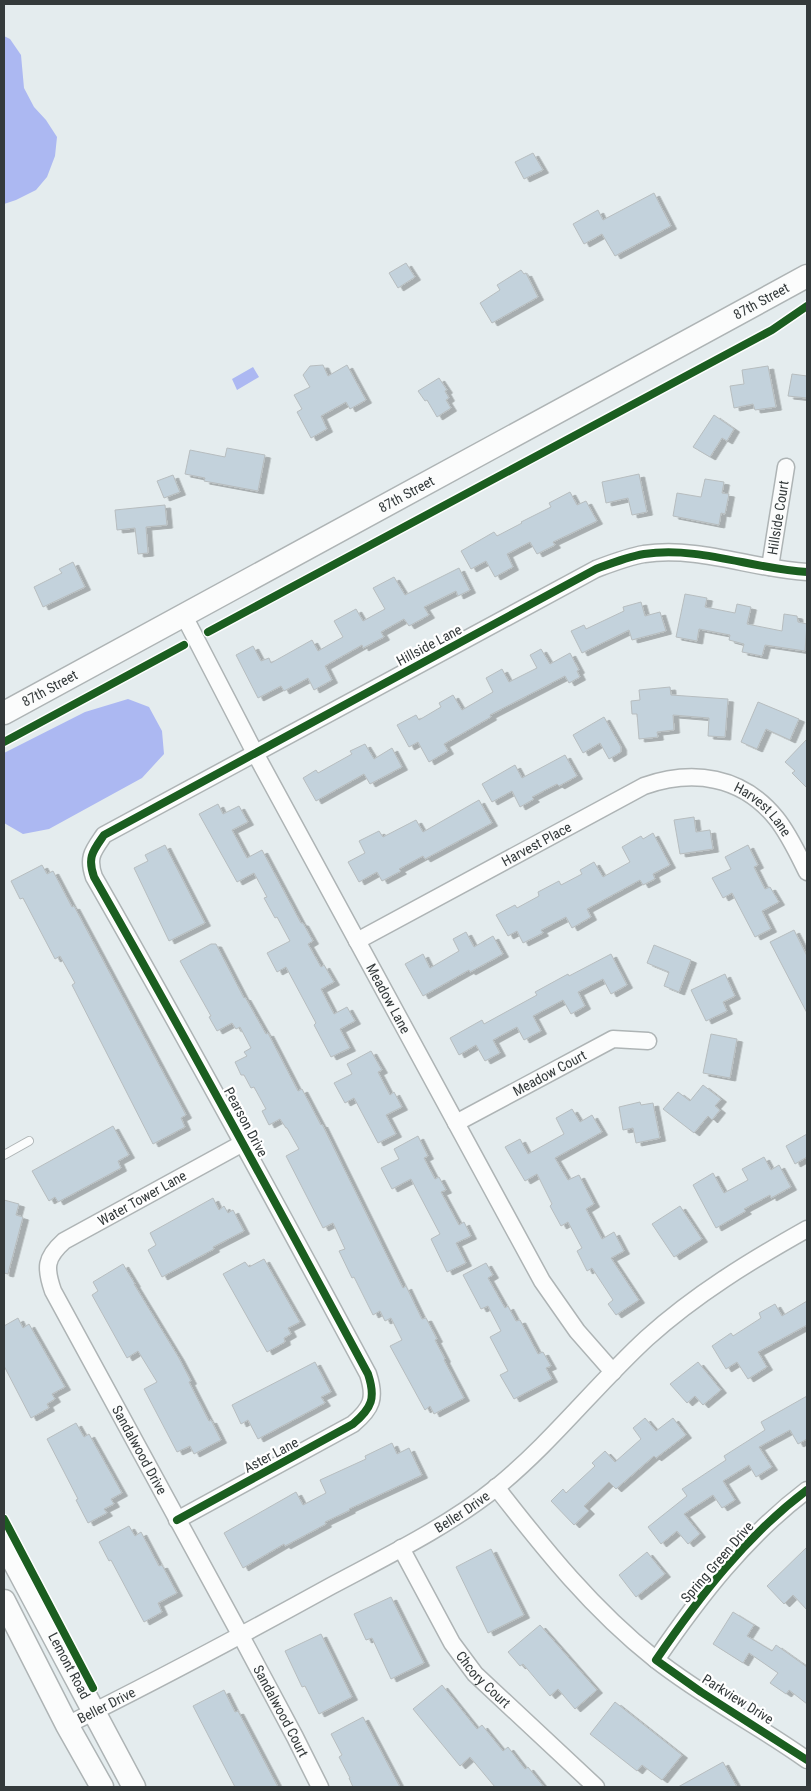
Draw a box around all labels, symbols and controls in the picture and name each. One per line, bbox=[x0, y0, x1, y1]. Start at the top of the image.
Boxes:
street label: 87th Street bbox=[731, 279, 792, 323]
street label: 87th Street bbox=[376, 473, 437, 516]
street label: Hillside Court bbox=[764, 479, 792, 556]
street label: Hillside Lane bbox=[394, 621, 465, 669]
street label: 87th Street bbox=[19, 667, 80, 710]
street label: Harvest Lane bbox=[732, 779, 795, 840]
street label: Harvest Place bbox=[499, 819, 574, 869]
street label: Meadow Lane bbox=[363, 961, 414, 1037]
street label: Meadow Court bbox=[510, 1047, 589, 1099]
street label: Pearson Drive bbox=[221, 1084, 271, 1160]
street label: Water Tower Lane bbox=[95, 1167, 189, 1229]
street label: Sandalwood Drive bbox=[109, 1403, 170, 1498]
street label: Aster Lane bbox=[241, 1434, 301, 1476]
street label: Beller Drive bbox=[432, 1487, 493, 1536]
street label: Spring Green Drive bbox=[678, 1518, 757, 1606]
street label: Lemont Road bbox=[45, 1630, 94, 1702]
street label: Chcory Court bbox=[453, 1648, 514, 1711]
street label: Sandalwood Court bbox=[250, 1662, 312, 1760]
street label: Parkview Drive bbox=[699, 1671, 777, 1727]
street label: Beller Drive bbox=[75, 1684, 138, 1727]

